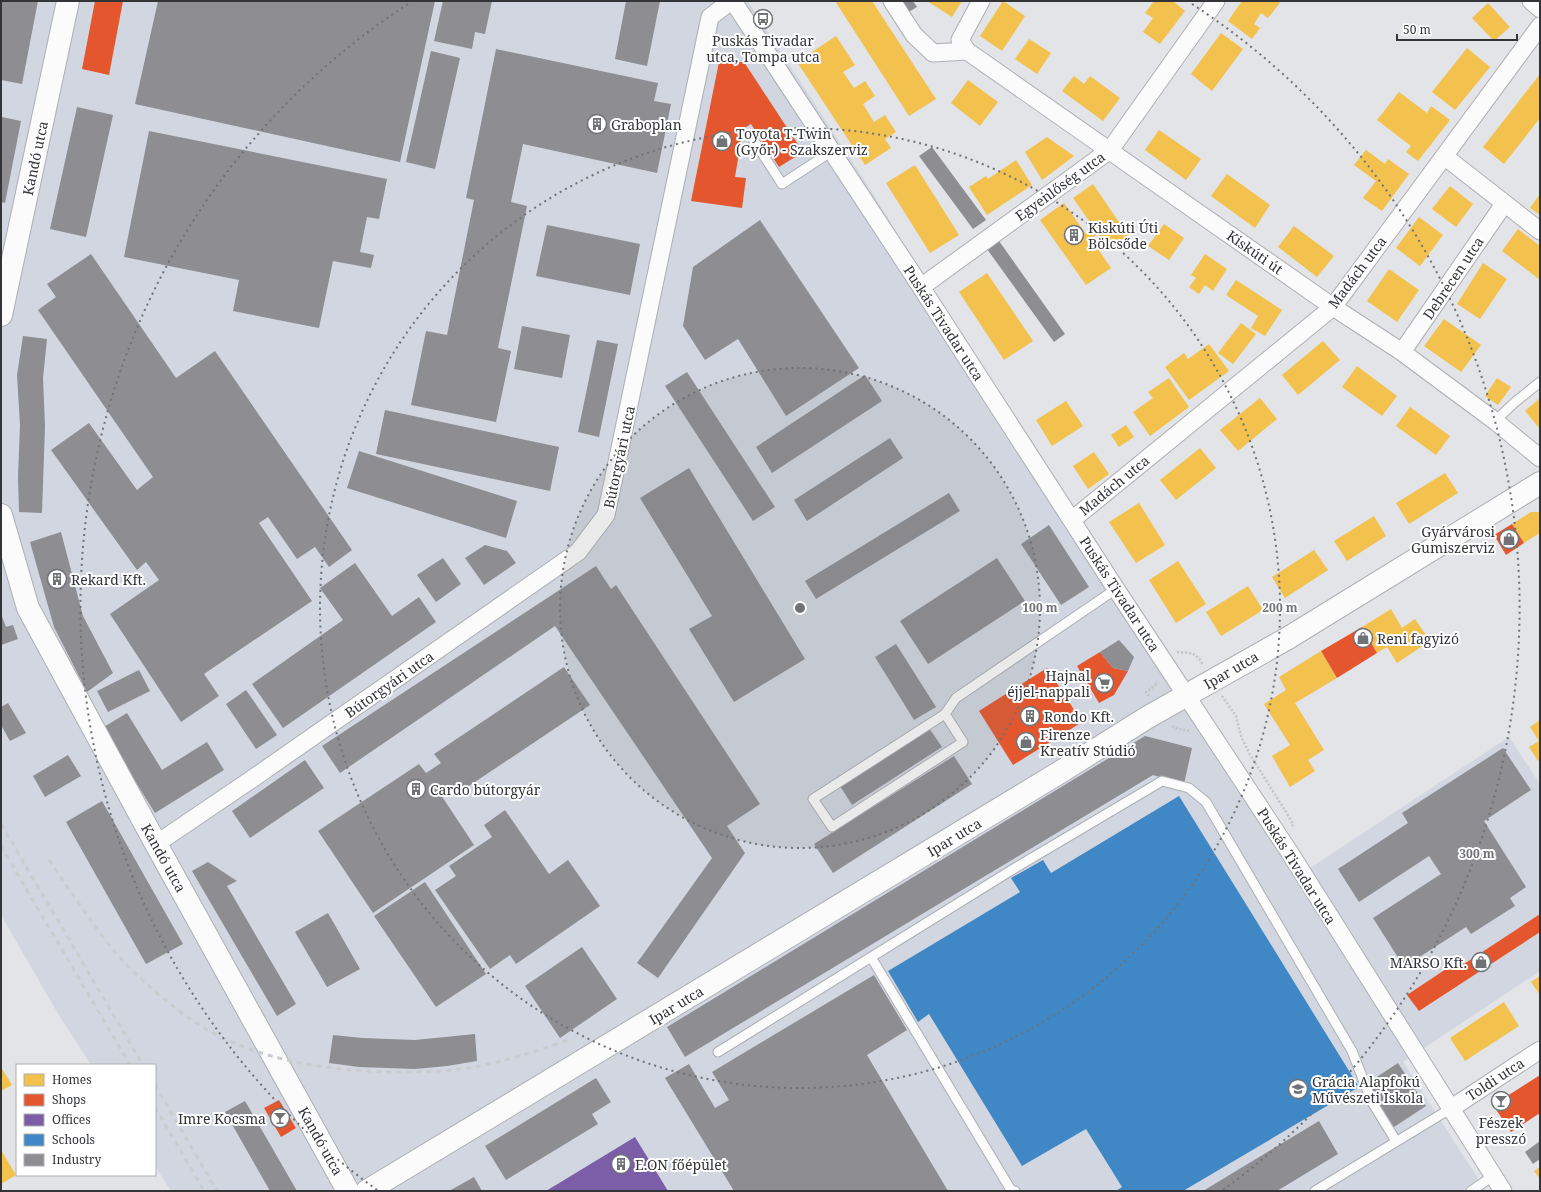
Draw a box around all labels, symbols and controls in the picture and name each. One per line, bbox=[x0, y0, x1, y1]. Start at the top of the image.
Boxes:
bus stop icon: Puskás Tivadar utca, Tompa utca bbox=[752, 8, 774, 30]
scale bar bbox=[1397, 16, 1517, 42]
text: 50 m bbox=[1403, 21, 1431, 38]
place label: Puskás Tivadar utca, Tompa utca bbox=[706, 31, 820, 66]
building icon: Graboplan bbox=[586, 113, 608, 135]
place label: Graboplan bbox=[611, 115, 682, 134]
street label: Kandó utca bbox=[18, 119, 52, 197]
place label: Toyota T-Twin (Győr) - Szakszerviz bbox=[736, 124, 868, 159]
shop icon: Toyota T-Twin (Győr) - Szakszerviz bbox=[711, 130, 733, 152]
street label: Egyenlőség utca bbox=[1011, 147, 1109, 225]
place label: Kiskúti Úti Bölcsőde bbox=[1088, 218, 1159, 253]
building icon: Kiskúti Úti Bölcsőde bbox=[1063, 224, 1085, 246]
street label: Kiskúti út bbox=[1223, 226, 1287, 278]
street label: Madách utca bbox=[1324, 232, 1390, 312]
street label: Debrecen utca bbox=[1418, 233, 1488, 323]
street label: Puskás Tivadar utca bbox=[900, 262, 989, 384]
street label: Bútorgyári utca bbox=[599, 404, 639, 510]
street label: Madách utca bbox=[1075, 451, 1153, 519]
place label: Gyárvárosi Gumiszerviz bbox=[1411, 522, 1496, 557]
shop icon: Gyárvárosi Gumiszerviz bbox=[1498, 528, 1520, 550]
street label: Puskás Tivadar utca bbox=[1076, 533, 1165, 655]
building icon: Rekard Kft. bbox=[46, 568, 68, 590]
place label: Rekard Kft. bbox=[71, 570, 146, 589]
text: 100 m bbox=[1022, 599, 1058, 616]
text: 200 m bbox=[1262, 599, 1298, 616]
centre of rings bbox=[793, 601, 807, 615]
shop icon: Reni fagyizó bbox=[1352, 627, 1374, 649]
place label: Reni fagyizó bbox=[1377, 629, 1459, 648]
street label: Bútorgyári utca bbox=[341, 646, 437, 722]
street label: Ipar utca bbox=[1200, 647, 1262, 693]
place label: Hajnal éjjel-nappali bbox=[1007, 666, 1091, 701]
supermarket icon: Hajnal éjjel-nappali bbox=[1093, 672, 1115, 694]
building icon: Rondo Kft. bbox=[1019, 705, 1041, 727]
place label: Rondo Kft. bbox=[1044, 707, 1114, 726]
place label: Firenze Kreatív Stúdió bbox=[1040, 725, 1136, 760]
shop icon: Firenze Kreatív Stúdió bbox=[1015, 731, 1037, 753]
building icon: Cardo bútorgyár bbox=[405, 778, 427, 800]
place label: Cardo bútorgyár bbox=[430, 780, 541, 799]
street label: Puskás Tivadar utca bbox=[1253, 804, 1341, 928]
street label: Ipar utca bbox=[923, 813, 985, 861]
street label: Kandó utca bbox=[137, 820, 191, 896]
text: 300 m bbox=[1459, 845, 1495, 862]
shop icon: MARSO Kft. bbox=[1470, 951, 1492, 973]
place label: MARSO Kft. bbox=[1390, 953, 1467, 972]
street label: Ipar utca bbox=[645, 981, 707, 1029]
street label: Toldi utca bbox=[1462, 1053, 1528, 1105]
legend bbox=[16, 1064, 156, 1176]
text: Homes bbox=[52, 1071, 92, 1088]
place label: Grácia Alapfokú Művészeti Iskola bbox=[1312, 1072, 1423, 1107]
school or university icon: Grácia Alapfokú Művészeti Iskola bbox=[1287, 1078, 1309, 1100]
bar icon: Fészek presszó bbox=[1490, 1090, 1512, 1112]
text: Shops bbox=[52, 1091, 86, 1108]
street label: Kandó utca bbox=[294, 1103, 348, 1179]
bar icon: Imre Kocsma bbox=[269, 1107, 291, 1129]
place label: Imre Kocsma bbox=[178, 1109, 266, 1128]
text: Offices bbox=[52, 1111, 91, 1128]
place label: Fészek presszó bbox=[1476, 1113, 1526, 1148]
text: Schools bbox=[52, 1131, 95, 1148]
text: Industry bbox=[52, 1151, 101, 1168]
building icon: E.ON főépület bbox=[610, 1153, 632, 1175]
place label: E.ON főépület bbox=[635, 1155, 727, 1174]

